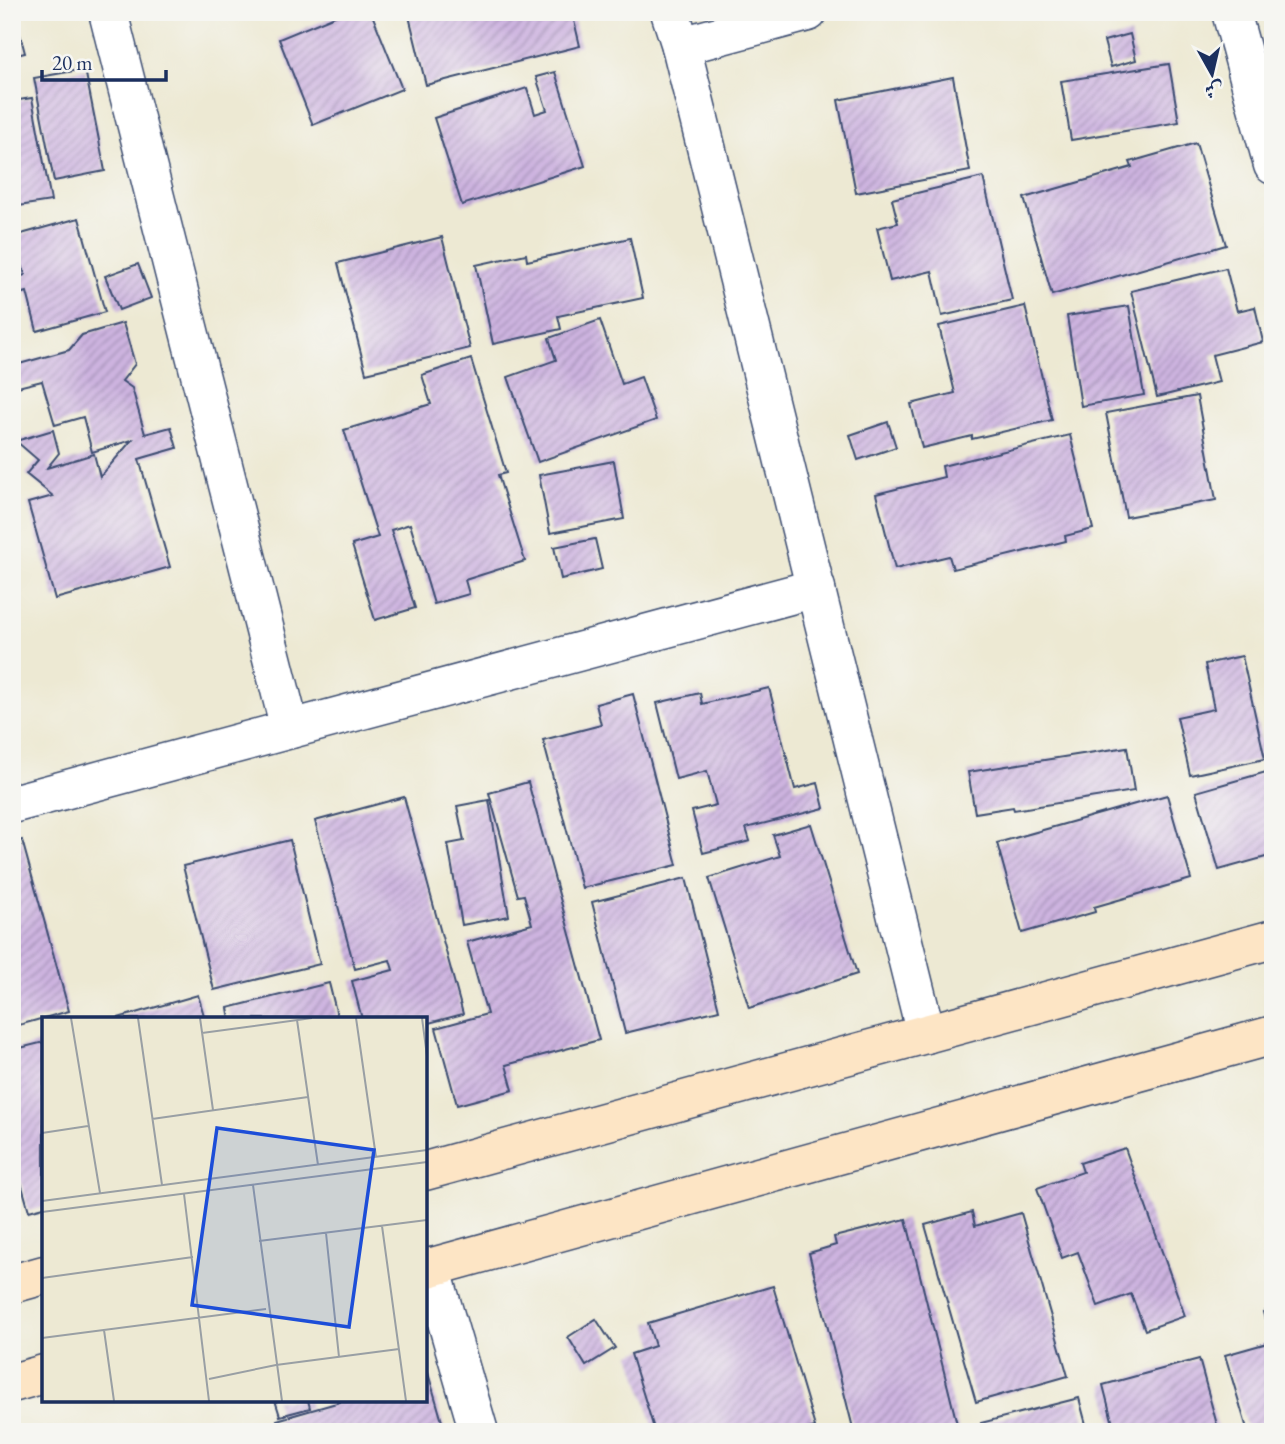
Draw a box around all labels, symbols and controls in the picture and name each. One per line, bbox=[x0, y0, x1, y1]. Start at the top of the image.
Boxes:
scale bar bbox=[42, 38, 166, 82]
north arrow bbox=[1176, 38, 1246, 108]
text: 20 m bbox=[52, 49, 93, 76]
text: ش bbox=[1203, 77, 1225, 104]
inset map bbox=[42, 1017, 427, 1402]

